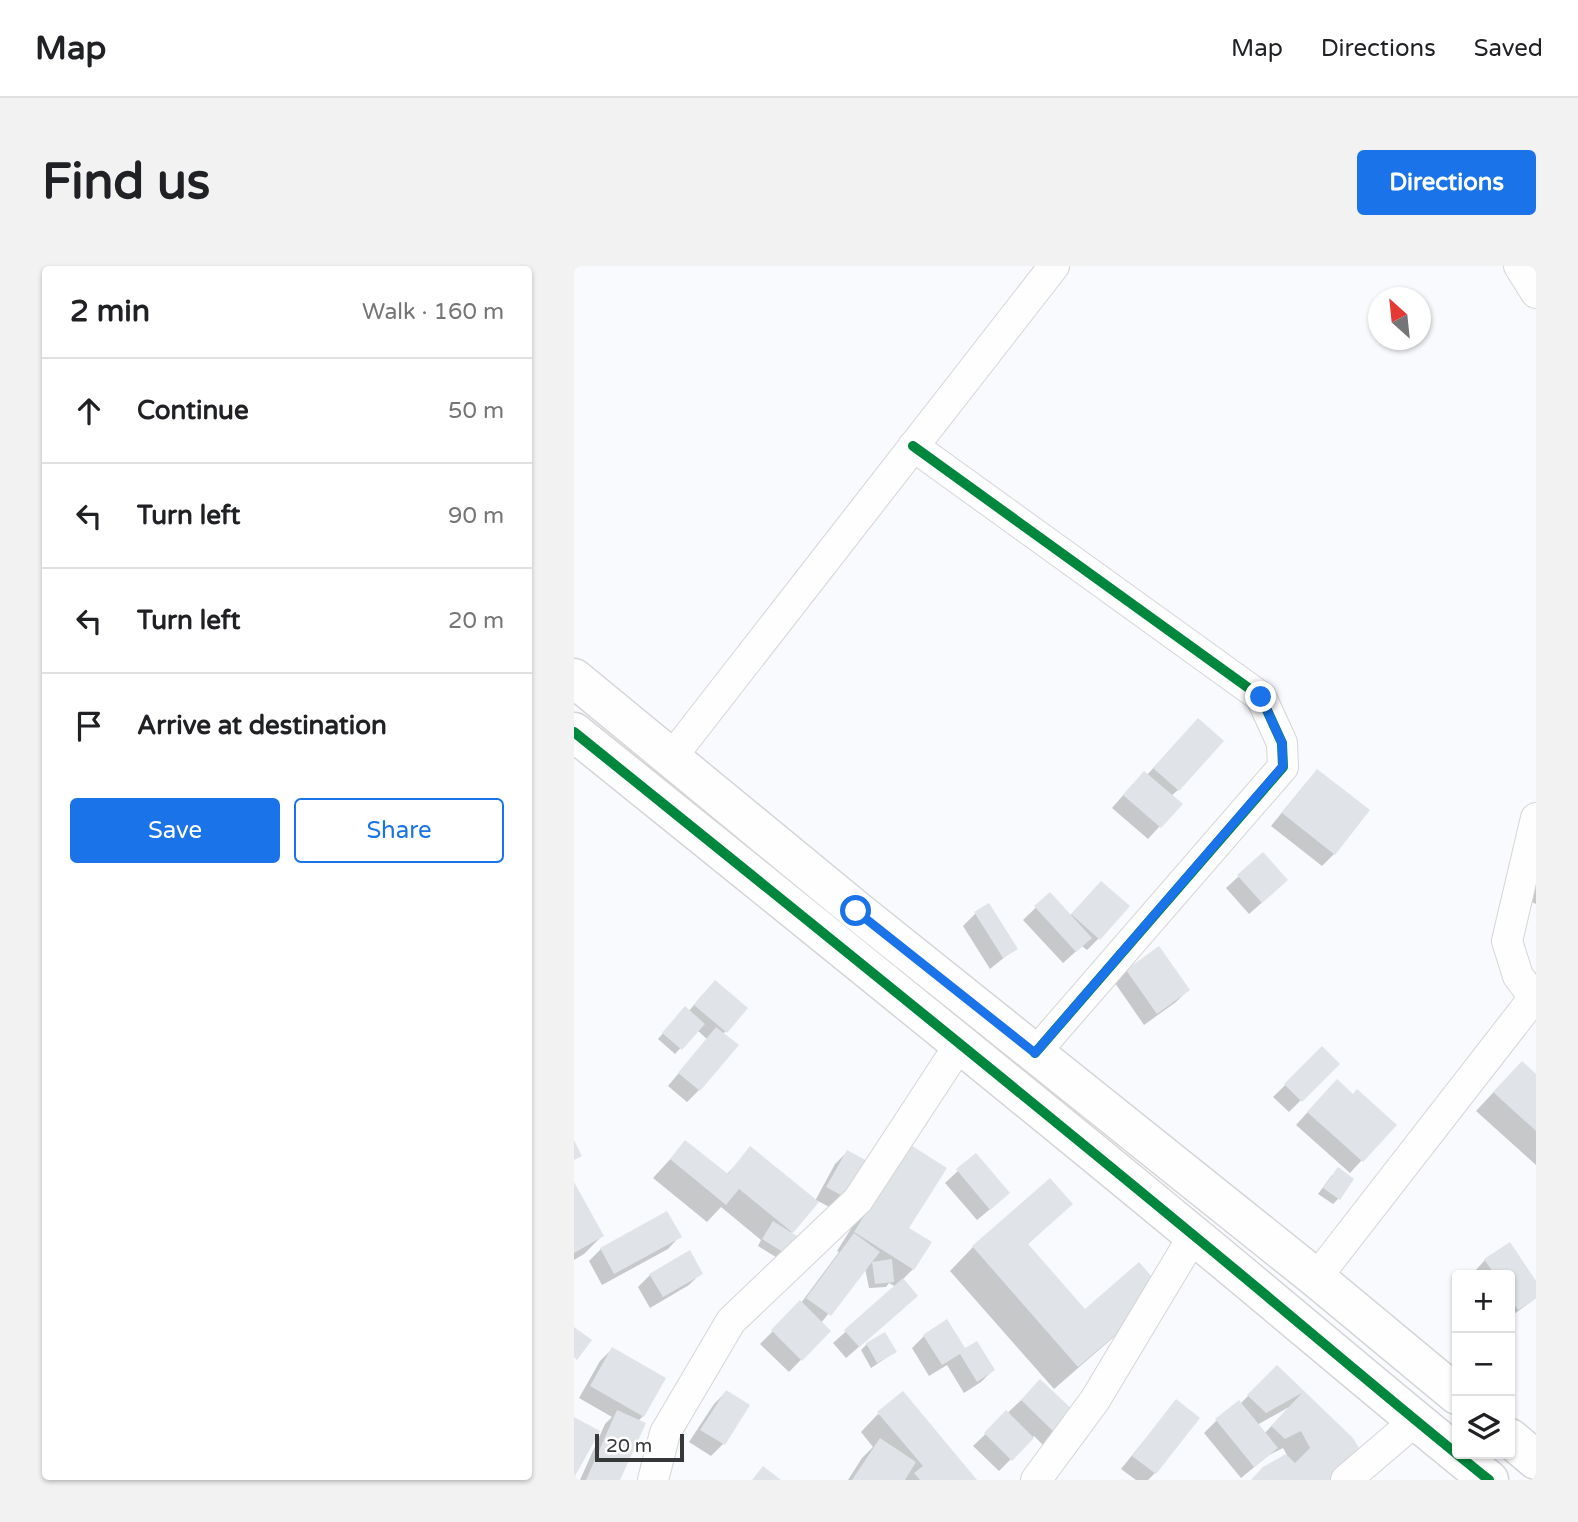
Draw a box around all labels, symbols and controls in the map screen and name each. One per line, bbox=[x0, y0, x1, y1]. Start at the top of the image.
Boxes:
text: Map bbox=[35, 29, 106, 68]
text: Map bbox=[1231, 34, 1283, 63]
text: Directions bbox=[1321, 34, 1436, 63]
text: Saved bbox=[1474, 34, 1543, 63]
button: Directions bbox=[1357, 150, 1536, 215]
text: Find us bbox=[42, 153, 210, 212]
north arrow bbox=[1368, 287, 1431, 350]
text: 2 min bbox=[70, 293, 150, 330]
text: Walk · 160 m bbox=[362, 298, 504, 326]
icon: ahead bbox=[70, 392, 108, 430]
text: Continue bbox=[137, 395, 249, 426]
text: 50 m bbox=[448, 397, 504, 425]
icon: left bbox=[70, 497, 108, 535]
text: Turn left bbox=[137, 500, 240, 531]
text: 90 m bbox=[448, 502, 504, 530]
icon: left bbox=[70, 602, 108, 640]
text: Turn left bbox=[137, 605, 240, 636]
text: 20 m bbox=[448, 607, 504, 635]
route end bbox=[1245, 681, 1276, 712]
icon: arrive bbox=[70, 707, 108, 745]
text: Arrive at destination bbox=[137, 710, 387, 741]
button: Save bbox=[70, 798, 280, 863]
button: Share bbox=[294, 798, 504, 863]
route start bbox=[840, 895, 871, 926]
map controls bbox=[1452, 1270, 1515, 1459]
button: + bbox=[1452, 1270, 1515, 1333]
button: − bbox=[1452, 1333, 1515, 1396]
button: layers bbox=[1452, 1396, 1515, 1459]
scale bar bbox=[595, 1431, 684, 1463]
text: 20 m bbox=[606, 1435, 652, 1457]

